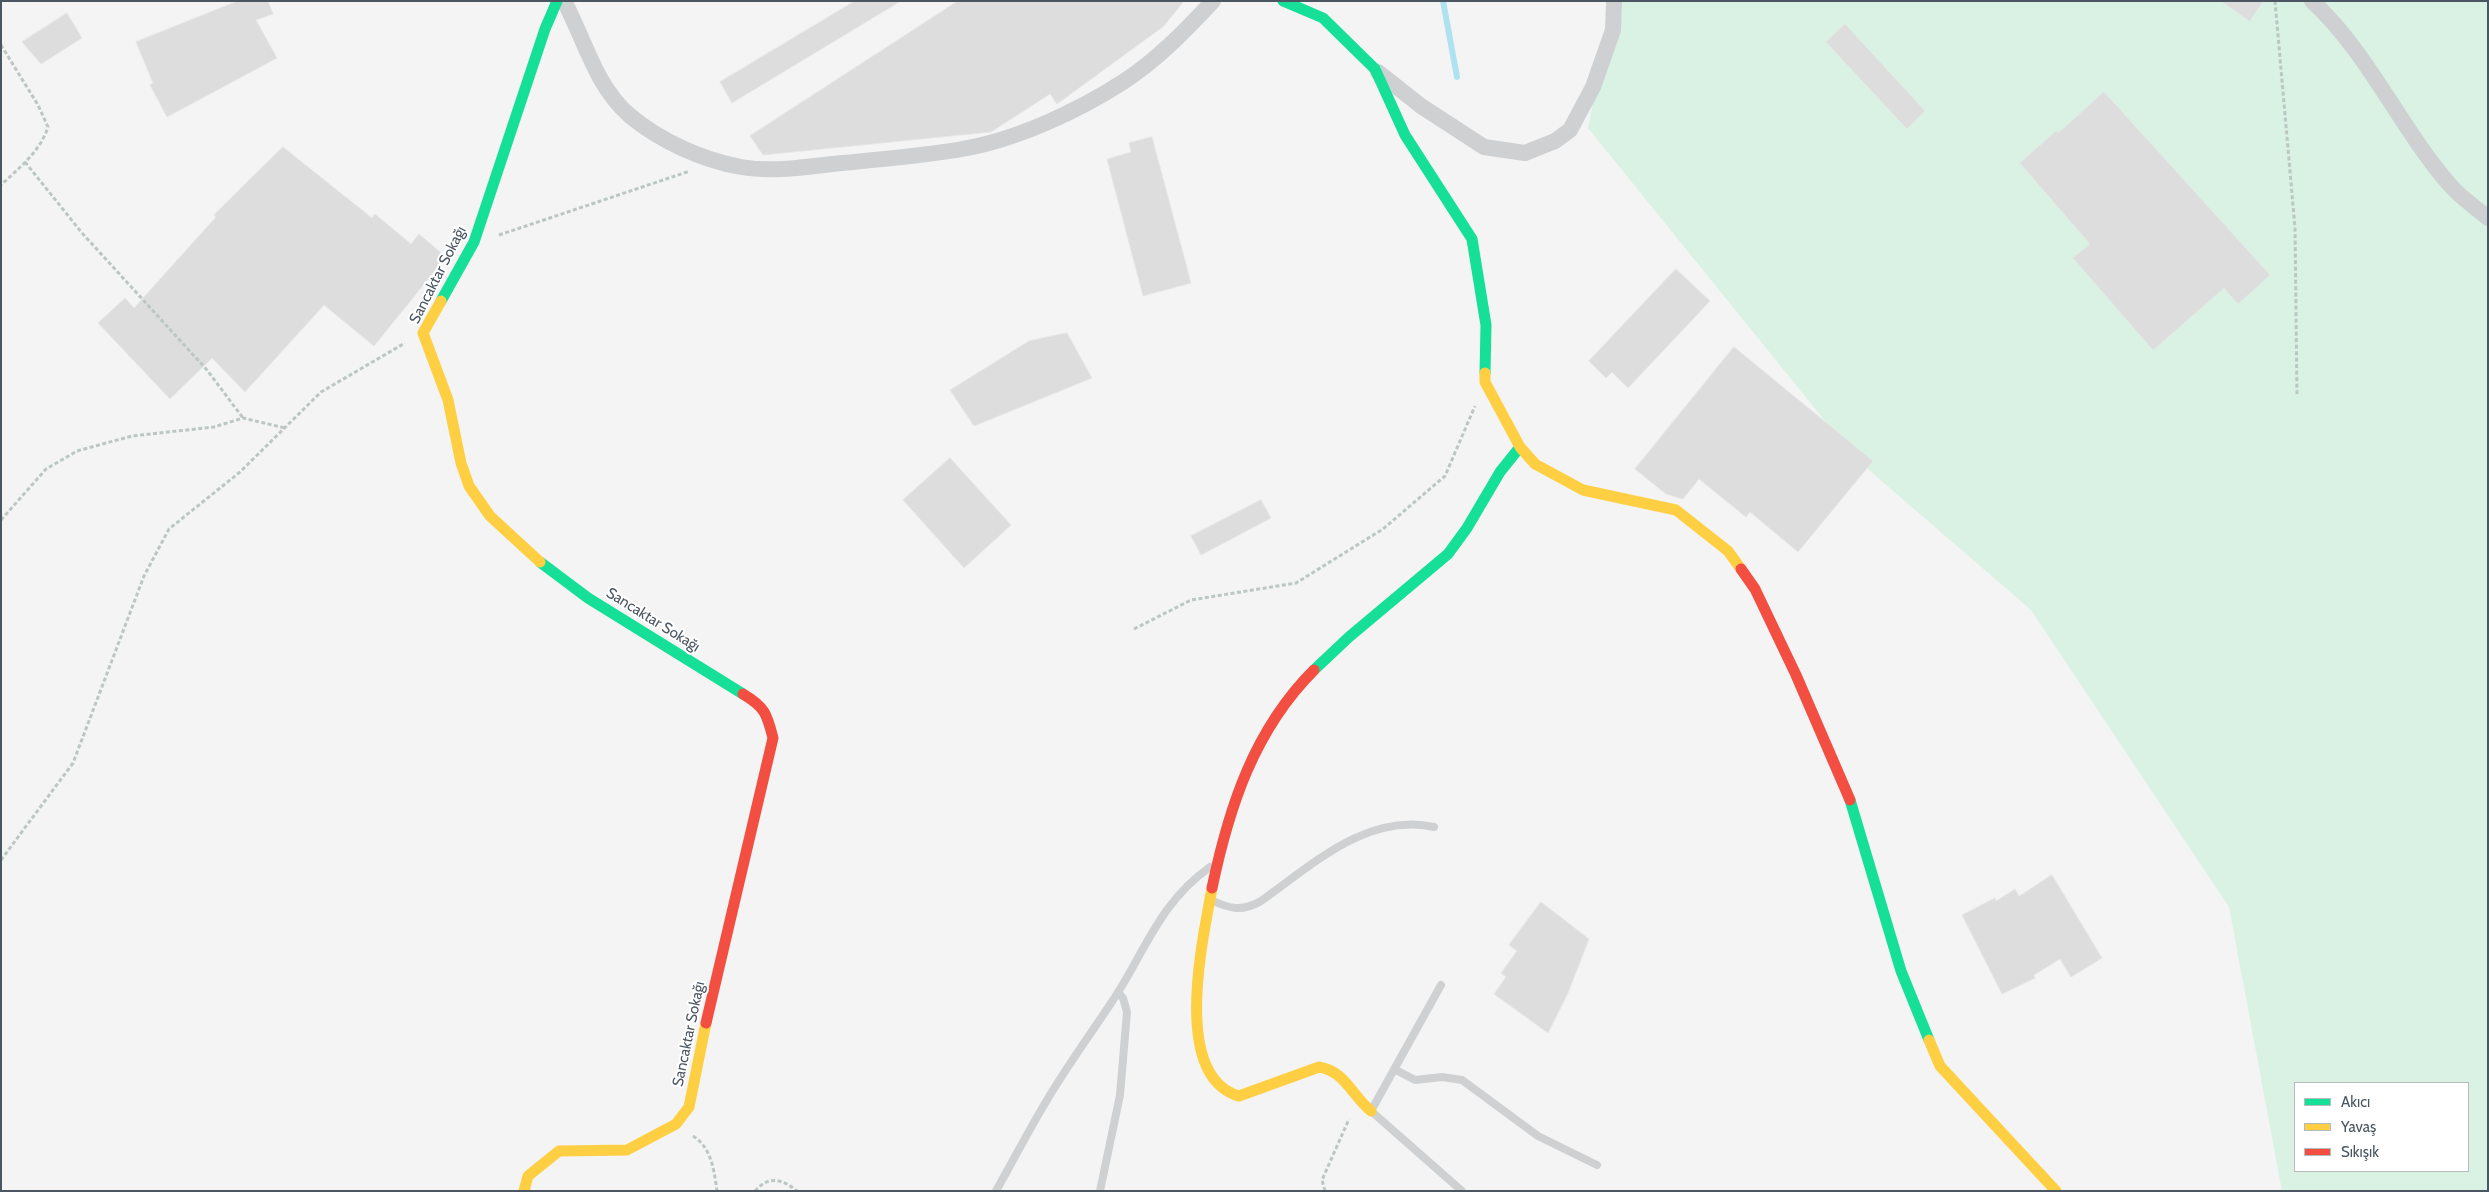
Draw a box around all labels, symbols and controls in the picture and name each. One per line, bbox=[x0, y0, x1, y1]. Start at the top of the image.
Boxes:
street label: Sancaktar Sokağı bbox=[406, 223, 470, 327]
street label: Sancaktar Sokağı bbox=[603, 584, 703, 656]
street label: Sancaktar Sokağı bbox=[669, 980, 709, 1088]
legend bbox=[2294, 1082, 2469, 1172]
text: Akıcı bbox=[2341, 1093, 2370, 1111]
text: Yavaş bbox=[2341, 1118, 2376, 1136]
text: Sıkışık bbox=[2341, 1143, 2379, 1161]

